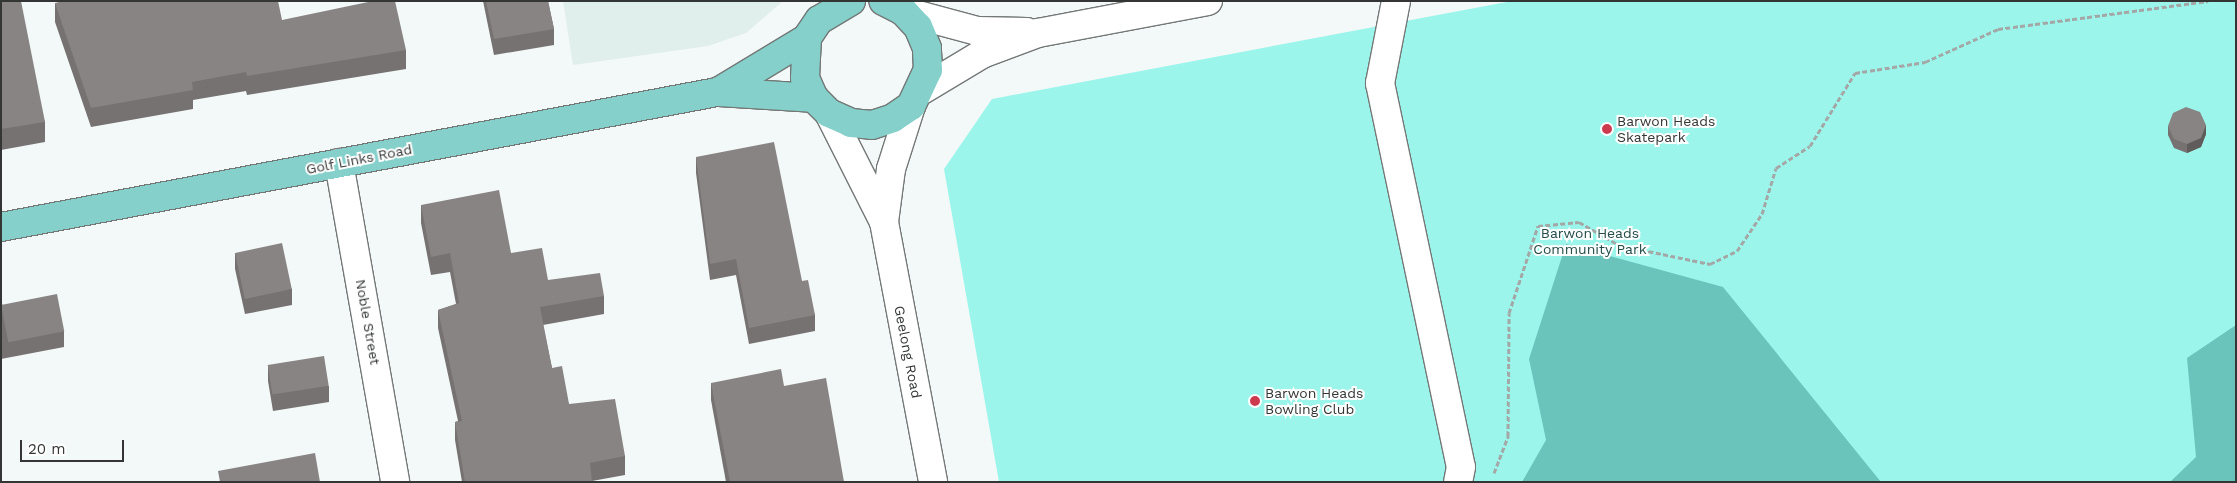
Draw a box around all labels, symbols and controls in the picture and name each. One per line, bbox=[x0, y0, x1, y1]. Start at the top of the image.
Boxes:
place label: Barwon Heads Skatepark bbox=[1617, 113, 1715, 146]
marker: Barwon Heads Skatepark bbox=[1601, 123, 1613, 135]
street label: Golf Links Road bbox=[304, 140, 414, 178]
park label: Barwon Heads Community Park bbox=[1533, 225, 1647, 258]
street label: Noble Street bbox=[352, 278, 384, 366]
street label: Geelong Road bbox=[891, 304, 925, 400]
place label: Barwon Heads Bowling Club bbox=[1265, 385, 1363, 418]
marker: Barwon Heads Bowling Club bbox=[1249, 395, 1261, 407]
scale bar bbox=[22, 430, 126, 462]
text: 20 m bbox=[28, 440, 66, 458]

